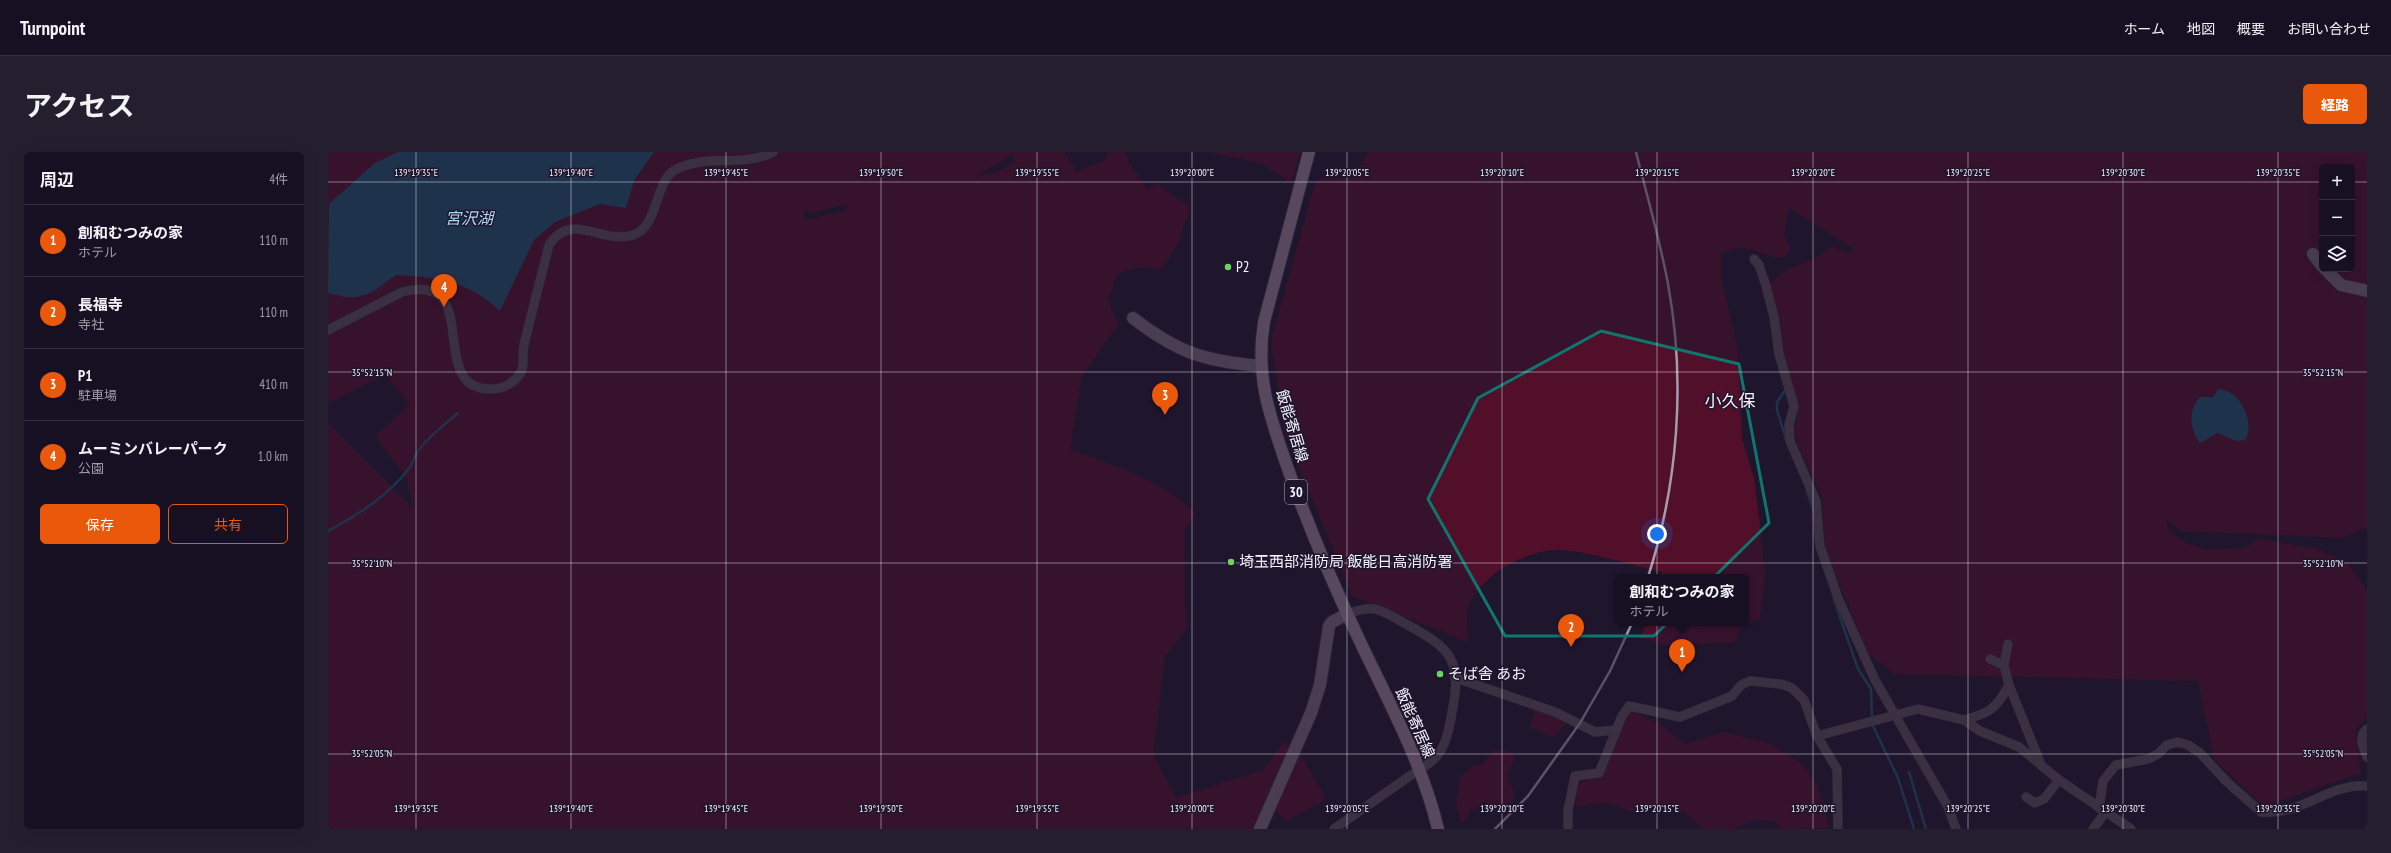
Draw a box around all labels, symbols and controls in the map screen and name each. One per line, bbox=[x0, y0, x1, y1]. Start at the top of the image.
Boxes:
text: Turnpoint bbox=[20, 16, 85, 40]
text: ホーム bbox=[2123, 20, 2165, 38]
text: 地図 bbox=[2187, 20, 2215, 38]
text: 概要 bbox=[2237, 20, 2265, 38]
text: お問い合わせ bbox=[2287, 20, 2371, 38]
button: 経路 bbox=[2303, 84, 2367, 124]
text: アクセス bbox=[24, 87, 135, 124]
map controls bbox=[2319, 164, 2355, 272]
button: + bbox=[2319, 164, 2355, 200]
text: 139°19'35"E bbox=[394, 166, 438, 179]
text: 139°19'40"E bbox=[549, 166, 593, 179]
text: 139°19'45"E bbox=[704, 166, 748, 179]
text: 139°19'50"E bbox=[859, 166, 903, 179]
text: 139°19'55"E bbox=[1015, 166, 1059, 179]
text: 139°20'00"E bbox=[1170, 166, 1214, 179]
text: 139°20'05"E bbox=[1325, 166, 1369, 179]
text: 139°20'10"E bbox=[1480, 166, 1524, 179]
text: 139°20'15"E bbox=[1635, 166, 1679, 179]
text: 139°20'20"E bbox=[1791, 166, 1835, 179]
text: 139°20'25"E bbox=[1946, 166, 1990, 179]
text: 139°20'30"E bbox=[2101, 166, 2145, 179]
text: 139°20'35"E bbox=[2256, 166, 2300, 179]
text: 周辺 bbox=[40, 169, 74, 191]
text: 4件 bbox=[269, 171, 288, 188]
button: − bbox=[2319, 200, 2355, 236]
water label: 宮沢湖 bbox=[445, 208, 496, 228]
text: 創和むつみの家 bbox=[78, 223, 183, 242]
text: 1 bbox=[50, 232, 56, 249]
text: 110 m bbox=[259, 232, 288, 249]
button: layers bbox=[2319, 236, 2355, 272]
text: ホテル bbox=[78, 244, 117, 261]
place label: P2 bbox=[1236, 257, 1250, 276]
marker: P2 bbox=[1223, 262, 1233, 272]
pin: 4 bbox=[431, 274, 457, 307]
text: 長福寺 bbox=[78, 295, 123, 314]
text: 2 bbox=[50, 304, 56, 321]
text: 110 m bbox=[259, 304, 288, 321]
text: 寺社 bbox=[78, 316, 104, 333]
text: P1 bbox=[78, 366, 92, 385]
text: 35°52'15"N bbox=[352, 366, 392, 379]
text: 35°52'15"N bbox=[2303, 366, 2343, 379]
text: 3 bbox=[50, 376, 56, 393]
text: 410 m bbox=[259, 376, 288, 393]
pin: 3 bbox=[1152, 382, 1178, 415]
text: 駐車場 bbox=[78, 387, 117, 404]
street label: 飯能寄居線 bbox=[1272, 387, 1313, 465]
district label: 小久保 bbox=[1705, 390, 1756, 412]
text: ムーミンバレーパーク bbox=[78, 439, 228, 458]
text: 4 bbox=[50, 448, 56, 465]
text: 1.0 km bbox=[258, 448, 288, 465]
text: 公園 bbox=[78, 460, 104, 477]
road number: 30 bbox=[1285, 480, 1307, 504]
button: 保存 bbox=[40, 504, 160, 544]
button: 共有 bbox=[168, 504, 288, 544]
your location bbox=[1647, 524, 1667, 544]
place label: 埼玉西部消防局 飯能日高消防署 bbox=[1239, 552, 1452, 571]
text: 35°52'10"N bbox=[352, 557, 392, 570]
marker: 埼玉西部消防局 飯能日高消防署 bbox=[1226, 557, 1236, 567]
text: 35°52'10"N bbox=[2303, 557, 2343, 570]
popup bbox=[1615, 574, 1749, 626]
text: 創和むつみの家 bbox=[1629, 582, 1735, 601]
text: ホテル bbox=[1629, 603, 1669, 620]
pin: 2 bbox=[1558, 614, 1584, 647]
pin: 1 bbox=[1669, 639, 1695, 672]
place label: そば舎 あお bbox=[1448, 664, 1526, 683]
marker: そば舎 あお bbox=[1435, 669, 1445, 679]
street label: 飯能寄居線 bbox=[1392, 685, 1439, 761]
text: 35°52'05"N bbox=[352, 747, 392, 760]
text: 35°52'05"N bbox=[2303, 747, 2343, 760]
text: 139°19'35"E bbox=[394, 802, 438, 815]
text: 139°19'40"E bbox=[549, 802, 593, 815]
text: 139°19'45"E bbox=[704, 802, 748, 815]
text: 139°19'50"E bbox=[859, 802, 903, 815]
text: 139°19'55"E bbox=[1015, 802, 1059, 815]
text: 139°20'00"E bbox=[1170, 802, 1214, 815]
text: 139°20'05"E bbox=[1325, 802, 1369, 815]
text: 139°20'10"E bbox=[1480, 802, 1524, 815]
text: 139°20'15"E bbox=[1635, 802, 1679, 815]
text: 139°20'20"E bbox=[1791, 802, 1835, 815]
text: 139°20'25"E bbox=[1946, 802, 1990, 815]
text: 139°20'30"E bbox=[2101, 802, 2145, 815]
text: 139°20'35"E bbox=[2256, 802, 2300, 815]

